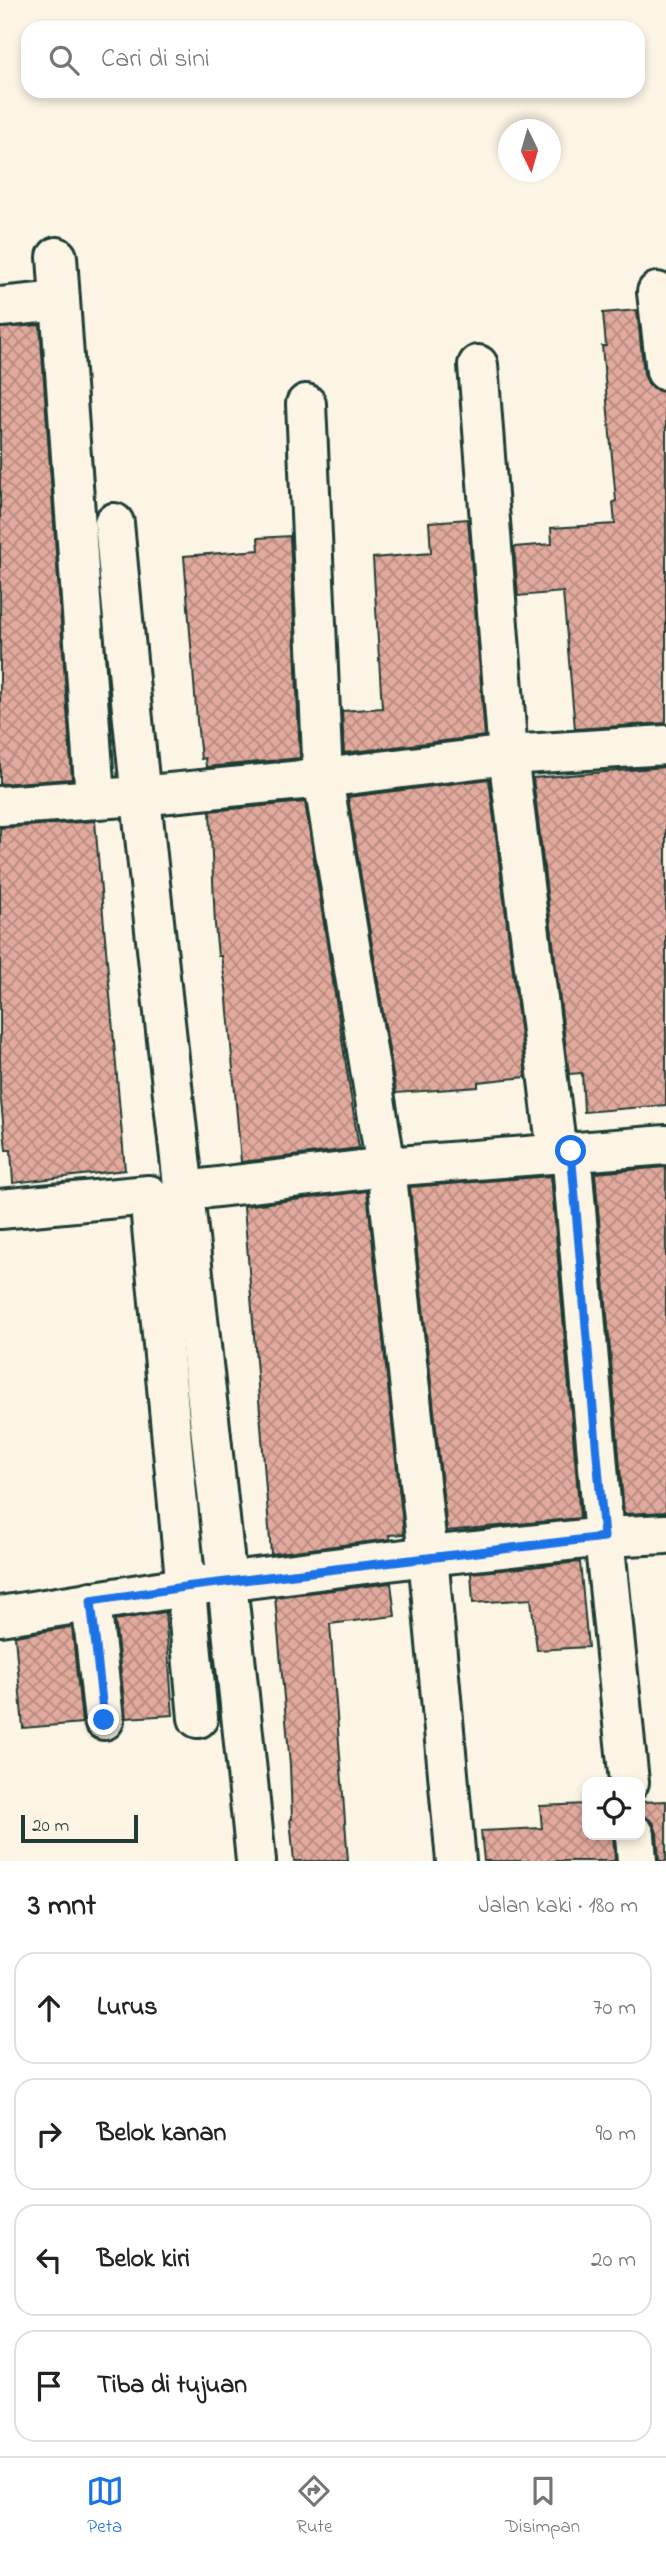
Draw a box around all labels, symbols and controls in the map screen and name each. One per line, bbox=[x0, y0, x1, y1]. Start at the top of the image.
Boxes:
search box bbox=[21, 21, 645, 98]
icon: search bbox=[45, 41, 83, 79]
text: Cari di sini bbox=[101, 41, 210, 79]
north arrow bbox=[498, 119, 561, 182]
route start bbox=[555, 1135, 586, 1166]
route end bbox=[88, 1704, 119, 1735]
map controls bbox=[582, 1777, 645, 1840]
button: locate bbox=[582, 1777, 645, 1840]
scale bar bbox=[21, 1812, 138, 1844]
text: 20 m bbox=[32, 1813, 69, 1840]
text: 3 mnt bbox=[28, 1885, 96, 1929]
text: Jalan kaki · 180 m bbox=[478, 1890, 638, 1923]
icon: ahead bbox=[30, 1989, 68, 2027]
text: Lurus bbox=[97, 1989, 158, 2027]
text: 70 m bbox=[593, 1992, 636, 2025]
icon: right bbox=[30, 2115, 68, 2153]
text: Belok kanan bbox=[97, 2115, 226, 2153]
text: 90 m bbox=[596, 2118, 636, 2151]
icon: left bbox=[30, 2241, 68, 2279]
text: Belok kiri bbox=[97, 2241, 190, 2279]
text: 20 m bbox=[591, 2244, 636, 2277]
icon: arrive bbox=[30, 2367, 68, 2405]
text: Tiba di tujuan bbox=[97, 2367, 247, 2405]
tab: Peta bbox=[86, 2472, 124, 2541]
tab: Rute bbox=[295, 2472, 333, 2541]
tab: Disimpan bbox=[505, 2472, 580, 2541]

